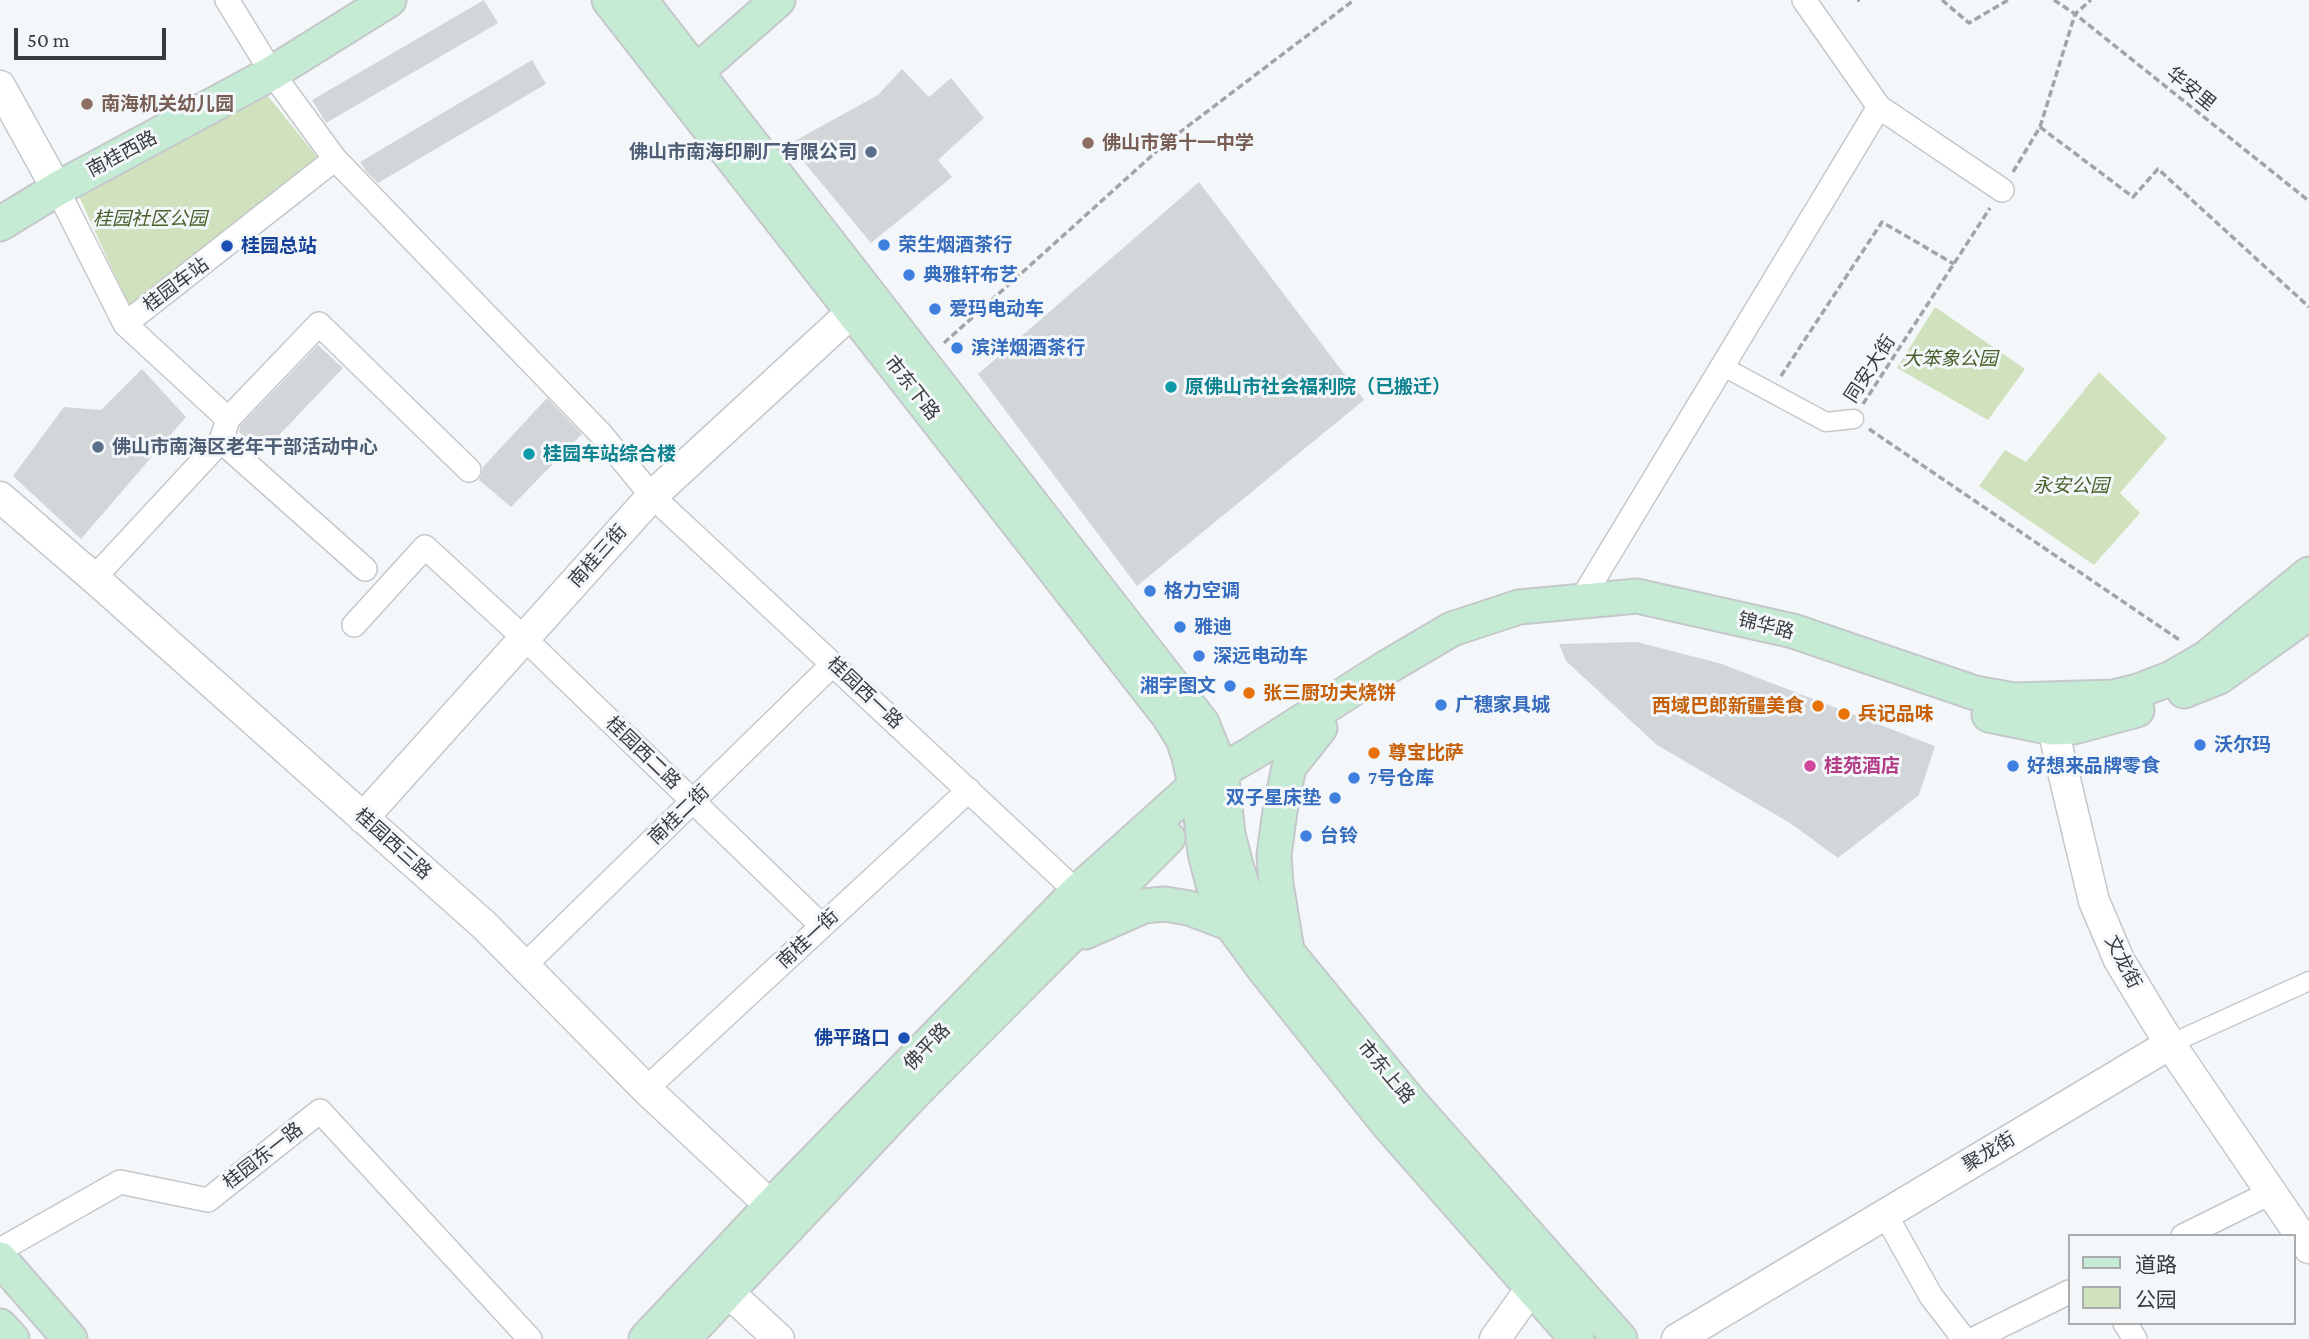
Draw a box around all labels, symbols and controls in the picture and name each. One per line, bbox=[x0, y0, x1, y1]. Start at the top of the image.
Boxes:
scale bar bbox=[18, 14, 170, 58]
text: 50 m bbox=[27, 28, 70, 52]
street label: 华安里 bbox=[2162, 62, 2220, 116]
place label: 南海机关幼儿园 bbox=[101, 93, 234, 115]
marker: 南海机关幼儿园 bbox=[79, 96, 95, 112]
street label: 南桂西路 bbox=[83, 126, 161, 182]
place label: 佛山市第十一中学 bbox=[1102, 132, 1254, 154]
marker: 佛山市第十一中学 bbox=[1080, 135, 1096, 151]
place label: 佛山市南海印刷厂有限公司 bbox=[629, 141, 857, 163]
marker: 佛山市南海印刷厂有限公司 bbox=[863, 144, 879, 160]
park label: 桂园社区公园 bbox=[93, 208, 207, 230]
place label: 荣生烟酒茶行 bbox=[898, 234, 1012, 256]
place label: 桂园总站 bbox=[241, 235, 317, 257]
marker: 荣生烟酒茶行 bbox=[876, 237, 892, 253]
marker: 桂园总站 bbox=[219, 238, 235, 254]
street label: 桂园车站 bbox=[139, 253, 213, 317]
place label: 典雅轩布艺 bbox=[923, 264, 1018, 286]
marker: 典雅轩布艺 bbox=[901, 267, 917, 283]
place label: 爱玛电动车 bbox=[949, 298, 1044, 320]
marker: 爱玛电动车 bbox=[927, 301, 943, 317]
street label: 同安大街 bbox=[1840, 331, 1900, 407]
place label: 滨洋烟酒茶行 bbox=[971, 337, 1085, 359]
marker: 滨洋烟酒茶行 bbox=[949, 340, 965, 356]
park label: 大笨象公园 bbox=[1903, 348, 1997, 370]
street label: 市东下路 bbox=[880, 351, 944, 425]
place label: 原佛山市社会福利院（已搬迁） bbox=[1185, 376, 1451, 398]
marker: 原佛山市社会福利院（已搬迁） bbox=[1163, 379, 1179, 395]
place label: 佛山市南海区老年干部活动中心 bbox=[112, 436, 378, 458]
marker: 佛山市南海区老年干部活动中心 bbox=[90, 439, 106, 455]
place label: 桂园车站综合楼 bbox=[543, 443, 676, 465]
marker: 桂园车站综合楼 bbox=[521, 446, 537, 462]
park label: 永安公园 bbox=[2033, 475, 2109, 497]
street label: 南桂三街 bbox=[564, 520, 632, 592]
place label: 格力空调 bbox=[1164, 580, 1240, 602]
marker: 格力空调 bbox=[1142, 583, 1158, 599]
street label: 锦华路 bbox=[1736, 608, 1796, 644]
place label: 雅迪 bbox=[1194, 616, 1232, 638]
marker: 雅迪 bbox=[1172, 619, 1188, 635]
place label: 深远电动车 bbox=[1213, 645, 1308, 667]
marker: 深远电动车 bbox=[1191, 648, 1207, 664]
street label: 桂园西一路 bbox=[822, 652, 908, 734]
place label: 湘宇图文 bbox=[1140, 675, 1216, 697]
marker: 湘宇图文 bbox=[1222, 678, 1238, 694]
place label: 张三厨功夫烧饼 bbox=[1263, 682, 1396, 704]
marker: 张三厨功夫烧饼 bbox=[1241, 685, 1257, 701]
place label: 广穗家具城 bbox=[1455, 694, 1550, 716]
place label: 西域巴郎新疆美食 bbox=[1652, 695, 1804, 717]
marker: 广穗家具城 bbox=[1433, 697, 1449, 713]
marker: 西域巴郎新疆美食 bbox=[1810, 698, 1826, 714]
place label: 兵记品味 bbox=[1858, 703, 1934, 725]
marker: 兵记品味 bbox=[1836, 706, 1852, 722]
street label: 桂园西二路 bbox=[601, 712, 685, 794]
place label: 沃尔玛 bbox=[2214, 734, 2271, 756]
marker: 沃尔玛 bbox=[2192, 737, 2208, 753]
place label: 尊宝比萨 bbox=[1388, 742, 1464, 764]
marker: 尊宝比萨 bbox=[1366, 745, 1382, 761]
place label: 桂苑酒店 bbox=[1824, 755, 1900, 777]
place label: 好想来品牌零食 bbox=[2027, 755, 2160, 777]
marker: 桂苑酒店 bbox=[1802, 758, 1818, 774]
marker: 好想来品牌零食 bbox=[2005, 758, 2021, 774]
place label: 7号仓库 bbox=[1368, 767, 1434, 789]
marker: 7号仓库 bbox=[1346, 770, 1362, 786]
street label: 南桂二街 bbox=[644, 780, 714, 850]
place label: 双子星床垫 bbox=[1226, 787, 1321, 809]
marker: 双子星床垫 bbox=[1327, 790, 1343, 806]
street label: 桂园西三路 bbox=[350, 804, 436, 884]
place label: 台铃 bbox=[1320, 825, 1358, 847]
marker: 台铃 bbox=[1298, 828, 1314, 844]
street label: 南桂一街 bbox=[772, 905, 844, 973]
street label: 文龙街 bbox=[2100, 931, 2146, 993]
street label: 佛平路 bbox=[899, 1019, 955, 1075]
place label: 佛平路口 bbox=[814, 1027, 890, 1049]
marker: 佛平路口 bbox=[896, 1030, 912, 1046]
street label: 市东上路 bbox=[1353, 1036, 1419, 1108]
street label: 桂园东一路 bbox=[219, 1118, 307, 1194]
street label: 聚龙街 bbox=[1959, 1128, 2019, 1176]
legend bbox=[2068, 1234, 2295, 1325]
text: 道路 bbox=[2135, 1253, 2177, 1277]
text: 公园 bbox=[2135, 1288, 2177, 1312]

